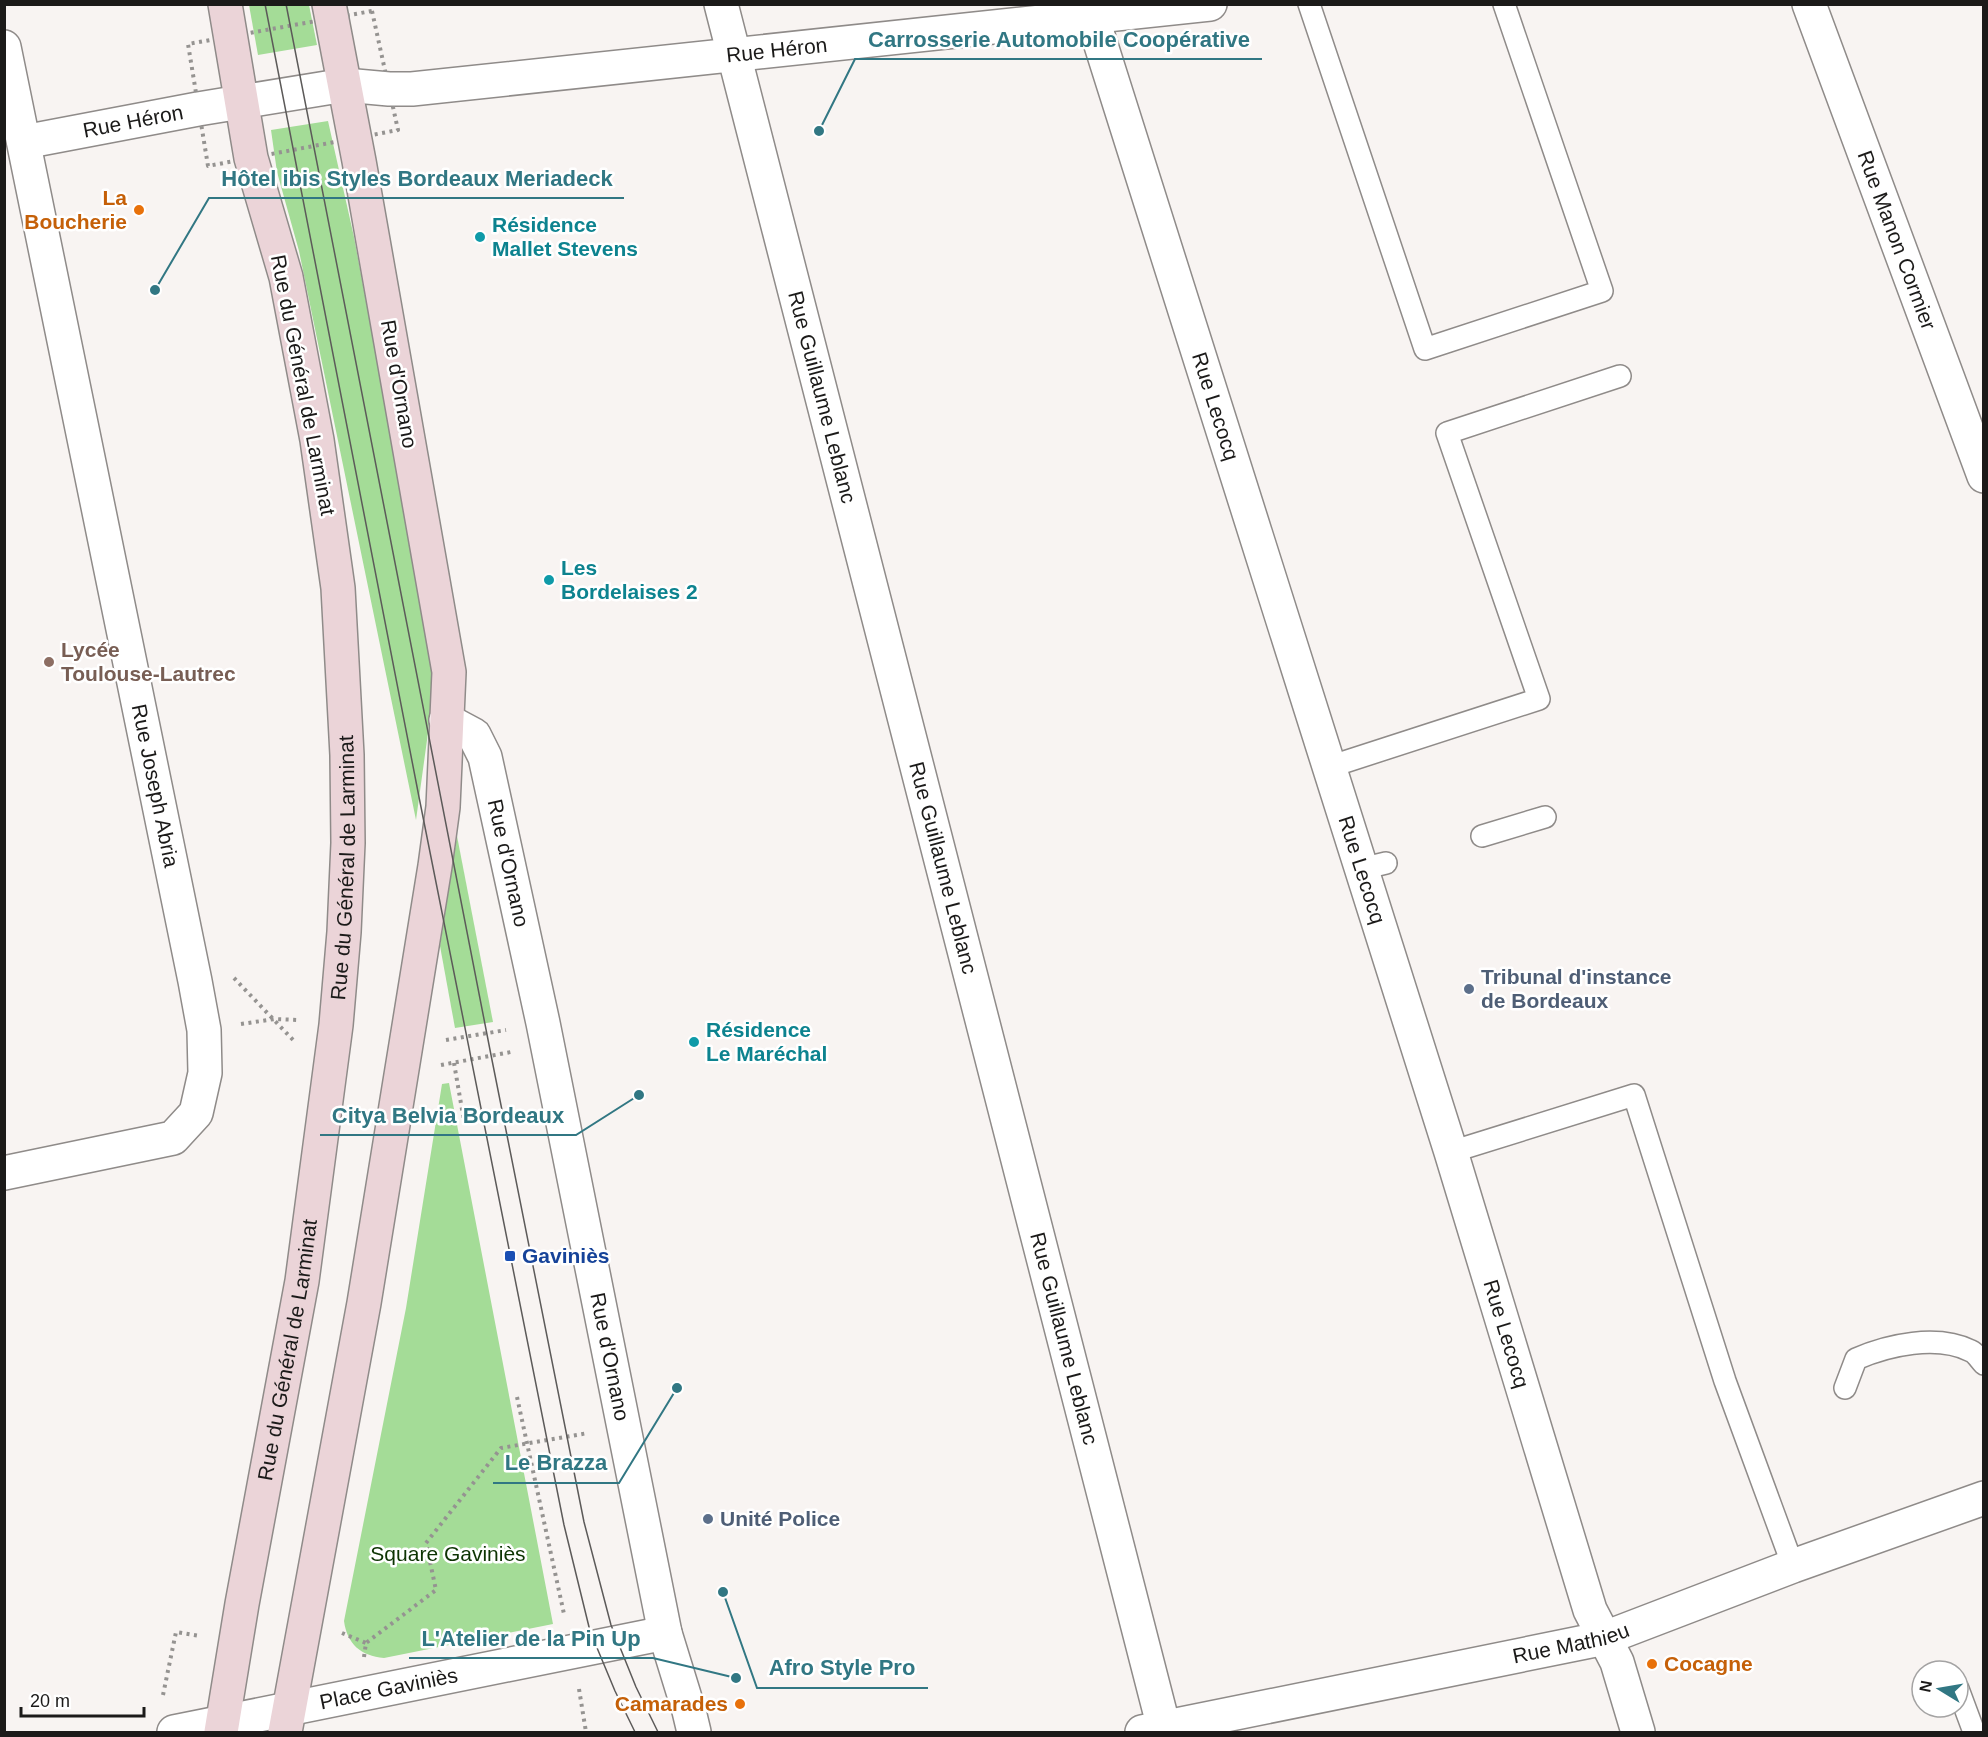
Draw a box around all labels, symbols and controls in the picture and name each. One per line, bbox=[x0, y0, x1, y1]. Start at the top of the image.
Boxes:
callout: Carrosserie Automobile Coopérative bbox=[855, 19, 1262, 59]
text: Carrosserie Automobile Coopérative bbox=[868, 27, 1250, 52]
street label: Rue Héron bbox=[725, 33, 828, 66]
street label: Rue Héron bbox=[81, 100, 185, 142]
street label: Rue Manon Cormier bbox=[1853, 147, 1941, 333]
callout: Hôtel ibis Styles Bordeaux Meriadeck bbox=[209, 158, 624, 198]
text: Hôtel ibis Styles Bordeaux Meriadeck bbox=[221, 166, 613, 191]
place label: La Boucherie bbox=[24, 186, 127, 233]
marker: La Boucherie bbox=[132, 203, 146, 217]
place label: Résidence Mallet Stevens bbox=[492, 213, 638, 260]
marker: Résidence Mallet Stevens bbox=[473, 230, 487, 244]
street label: Rue du Général de Larminat bbox=[267, 253, 340, 517]
street label: Rue Guillaume Leblanc bbox=[784, 288, 861, 506]
street label: Rue d'Ornano bbox=[377, 318, 422, 450]
street label: Rue Lecocq bbox=[1188, 349, 1244, 463]
place label: Les Bordelaises 2 bbox=[561, 556, 698, 603]
marker: Les Bordelaises 2 bbox=[542, 573, 556, 587]
place label: Lycée Toulouse-Lautrec bbox=[61, 638, 236, 685]
marker: Lycée Toulouse-Lautrec bbox=[42, 655, 56, 669]
street label: Rue Joseph Abria bbox=[128, 702, 184, 869]
street label: Rue du Général de Larminat bbox=[326, 735, 359, 1001]
street label: Rue Guillaume Leblanc bbox=[905, 759, 982, 976]
street label: Rue d'Ornano bbox=[484, 797, 534, 929]
street label: Rue Lecocq bbox=[1334, 813, 1390, 927]
place label: Tribunal d'instance de Bordeaux bbox=[1481, 965, 1672, 1012]
marker: Tribunal d'instance de Bordeaux bbox=[1462, 982, 1476, 996]
place label: Résidence Le Maréchal bbox=[706, 1018, 827, 1065]
marker: Résidence Le Maréchal bbox=[687, 1035, 701, 1049]
callout: Citya Belvia Bordeaux bbox=[320, 1095, 576, 1135]
text: Citya Belvia Bordeaux bbox=[332, 1103, 565, 1128]
street label: Rue du Général de Larminat bbox=[253, 1217, 321, 1482]
street label: Rue Guillaume Leblanc bbox=[1026, 1230, 1103, 1447]
place label: Gaviniès bbox=[522, 1244, 610, 1267]
marker: Gaviniès bbox=[503, 1249, 517, 1263]
street label: Rue Lecocq bbox=[1479, 1277, 1534, 1391]
street label: Rue d'Ornano bbox=[586, 1291, 634, 1423]
callout: Le Brazza bbox=[493, 1443, 619, 1483]
text: Le Brazza bbox=[505, 1450, 608, 1475]
place label: Unité Police bbox=[720, 1507, 840, 1530]
marker: Unité Police bbox=[701, 1512, 715, 1526]
park label: Square Gaviniès bbox=[370, 1542, 526, 1565]
callout: L'Atelier de la Pin Up bbox=[409, 1618, 653, 1658]
street label: Rue Mathieu bbox=[1510, 1618, 1632, 1667]
text: L'Atelier de la Pin Up bbox=[421, 1626, 641, 1651]
callout: Afro Style Pro bbox=[757, 1648, 928, 1688]
place label: Cocagne bbox=[1664, 1652, 1753, 1675]
text: Afro Style Pro bbox=[769, 1655, 915, 1680]
marker: Cocagne bbox=[1645, 1657, 1659, 1671]
north arrow bbox=[1910, 1659, 1970, 1719]
street label: Place Gaviniès bbox=[318, 1663, 460, 1713]
text: N bbox=[1916, 1679, 1935, 1694]
scale bar bbox=[21, 1680, 144, 1718]
text: 20 m bbox=[30, 1691, 70, 1711]
place label: Camarades bbox=[615, 1692, 728, 1715]
marker: Camarades bbox=[733, 1697, 747, 1711]

